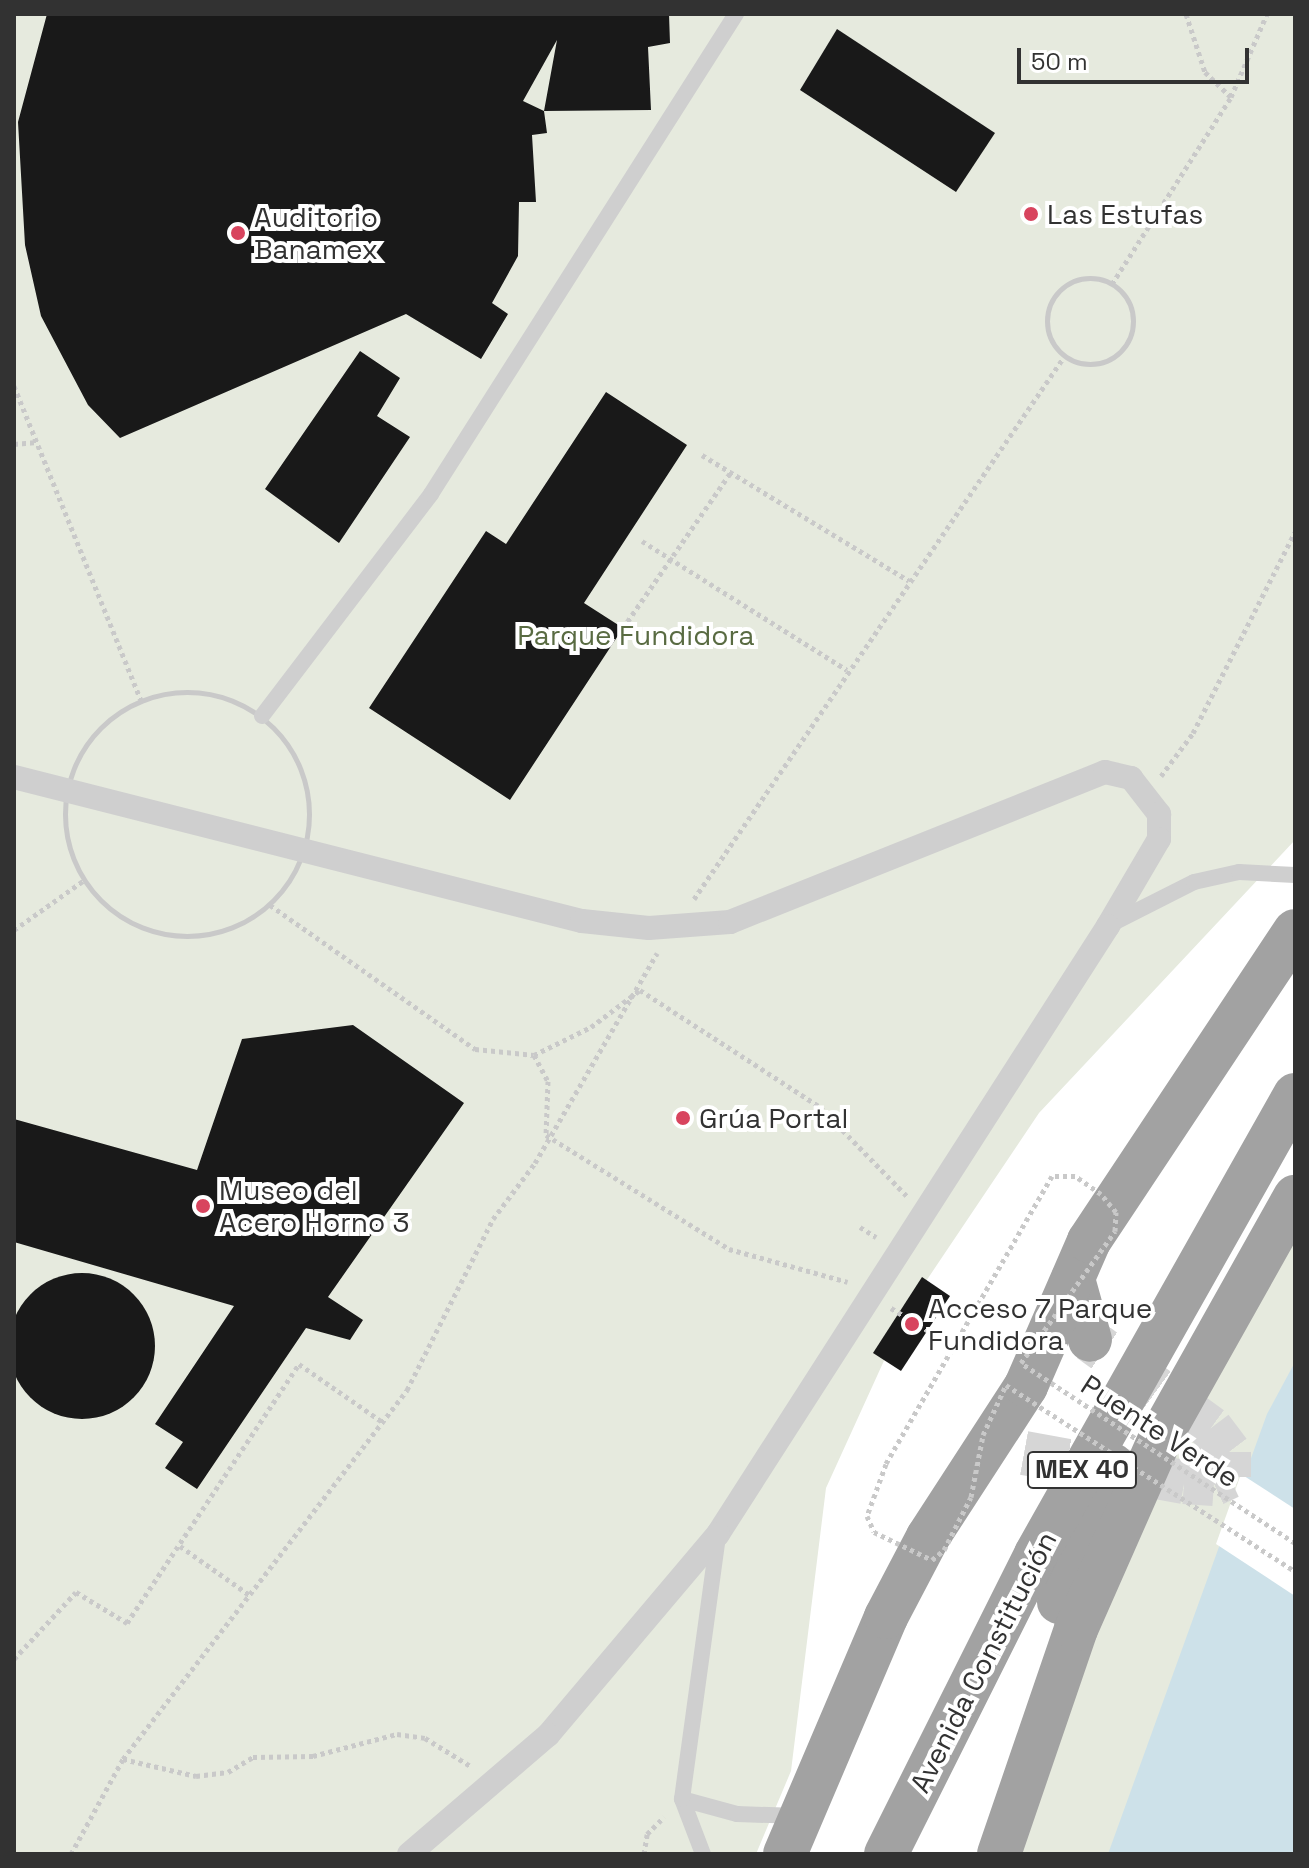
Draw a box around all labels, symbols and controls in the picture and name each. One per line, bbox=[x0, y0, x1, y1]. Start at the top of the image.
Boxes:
scale bar bbox=[1021, 32, 1253, 82]
text: 50 m bbox=[1031, 46, 1088, 77]
place label: Las Estufas bbox=[1047, 197, 1203, 231]
place label: Auditorio Banamex bbox=[254, 200, 378, 266]
marker: Las Estufas bbox=[1022, 205, 1040, 223]
marker: Auditorio Banamex bbox=[229, 224, 247, 242]
park label: Parque Fundidora bbox=[517, 618, 755, 652]
place label: Grúa Portal bbox=[699, 1101, 848, 1135]
marker: Grúa Portal bbox=[674, 1109, 692, 1127]
place label: Museo del Acero Horno 3 bbox=[219, 1173, 409, 1239]
marker: Museo del Acero Horno 3 bbox=[194, 1197, 212, 1215]
place label: Acceso 7 Parque Fundidora bbox=[928, 1291, 1152, 1357]
marker: Acceso 7 Parque Fundidora bbox=[903, 1315, 921, 1333]
street label: Puente Verde bbox=[1075, 1368, 1245, 1494]
road number: MEX 40 bbox=[1026, 1448, 1138, 1492]
street label: Avenida Constitución bbox=[903, 1526, 1063, 1798]

